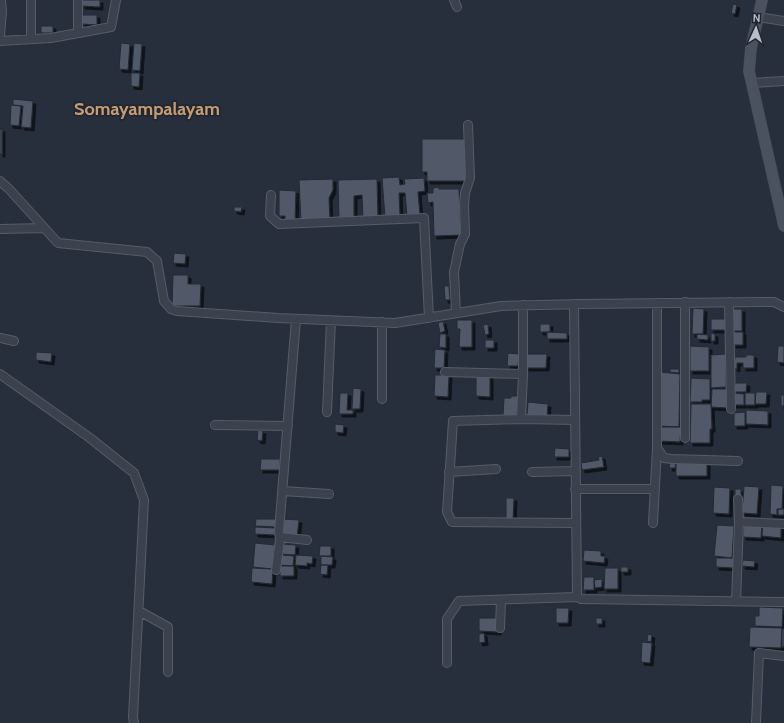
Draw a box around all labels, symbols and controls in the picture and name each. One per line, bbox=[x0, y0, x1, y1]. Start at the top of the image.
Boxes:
north arrow bbox=[736, 8, 776, 48]
text: N bbox=[752, 11, 761, 25]
district label: Somayampalayam bbox=[74, 98, 220, 120]

